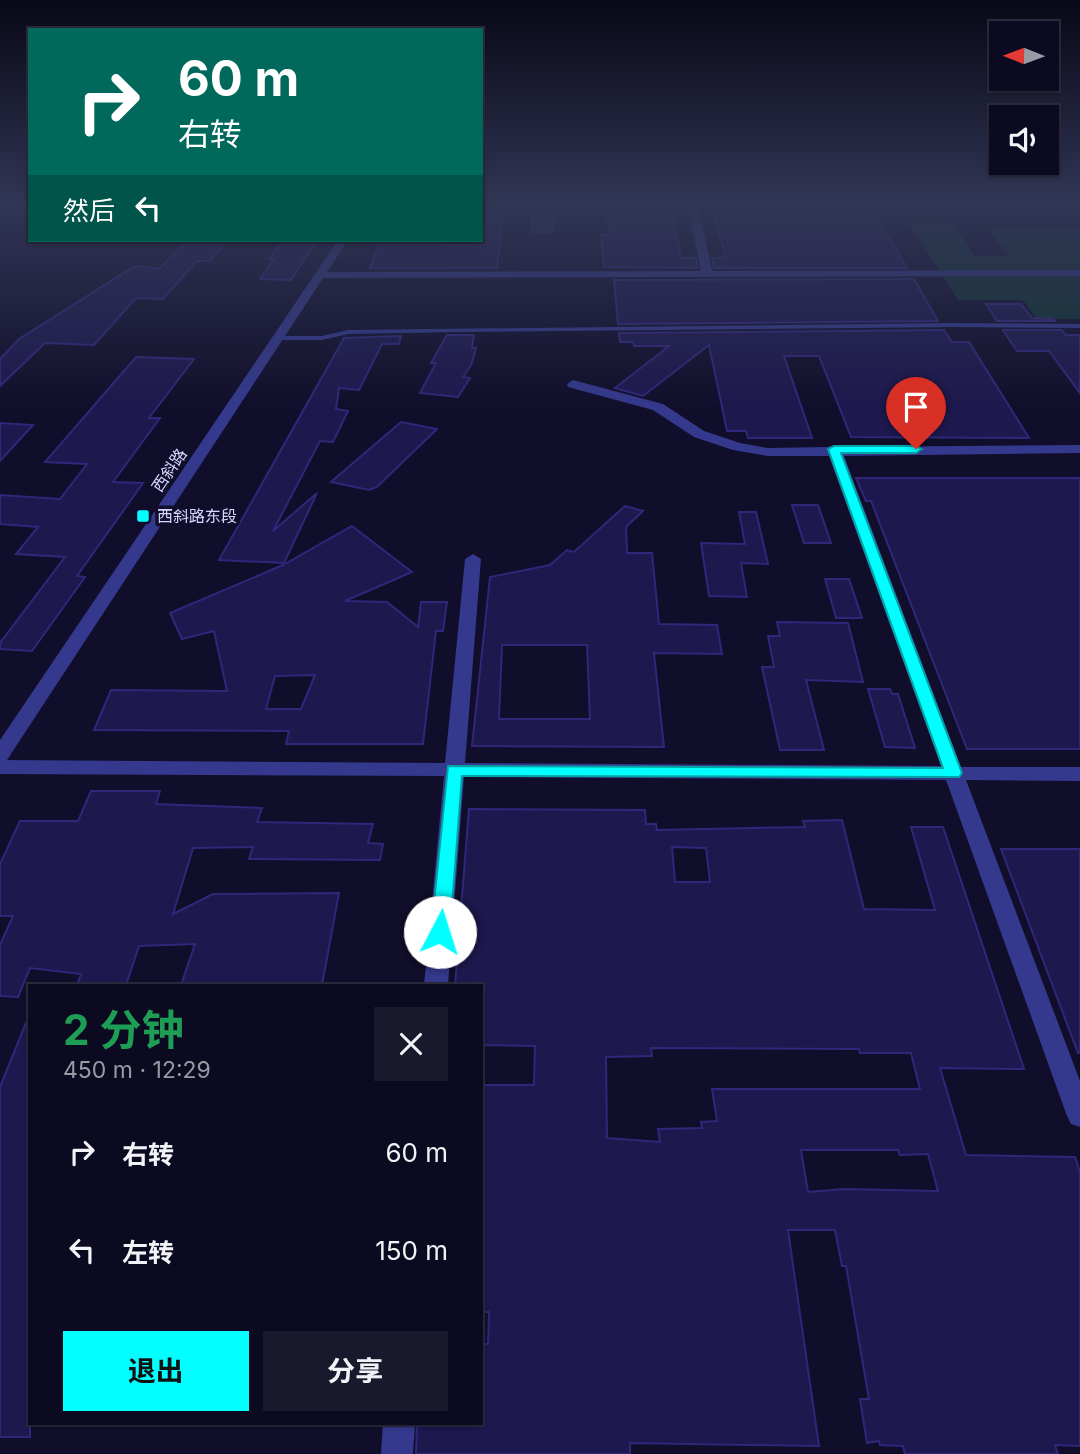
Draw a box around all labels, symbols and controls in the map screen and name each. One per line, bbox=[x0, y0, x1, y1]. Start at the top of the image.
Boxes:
north arrow bbox=[989, 21, 1059, 91]
map controls bbox=[989, 21, 1059, 175]
text: 60 m bbox=[178, 49, 299, 108]
icon: right bbox=[63, 56, 154, 147]
button: sound bbox=[989, 105, 1059, 175]
text: 右转 bbox=[178, 115, 242, 154]
icon: left bbox=[129, 189, 167, 227]
text: 然后 bbox=[63, 195, 115, 226]
pin bbox=[886, 377, 946, 449]
icon: arrive bbox=[897, 388, 935, 426]
street label: 西斜路 bbox=[147, 445, 191, 495]
place label: 西斜路东段 bbox=[157, 506, 237, 526]
marker: 西斜路东段 bbox=[135, 508, 151, 524]
position arrow bbox=[403, 895, 477, 969]
text: 2 分钟 bbox=[63, 1004, 183, 1055]
button: close bbox=[374, 1007, 448, 1081]
text: 450 m · 12:29 bbox=[63, 1056, 211, 1084]
icon: right bbox=[63, 1133, 101, 1171]
text: 60 m bbox=[385, 1137, 448, 1168]
text: 右转 bbox=[122, 1139, 174, 1170]
icon: left bbox=[63, 1231, 101, 1269]
text: 150 m bbox=[375, 1235, 448, 1266]
text: 左转 bbox=[122, 1237, 174, 1268]
button: 退出 bbox=[63, 1331, 249, 1411]
button: 分享 bbox=[263, 1331, 448, 1411]

